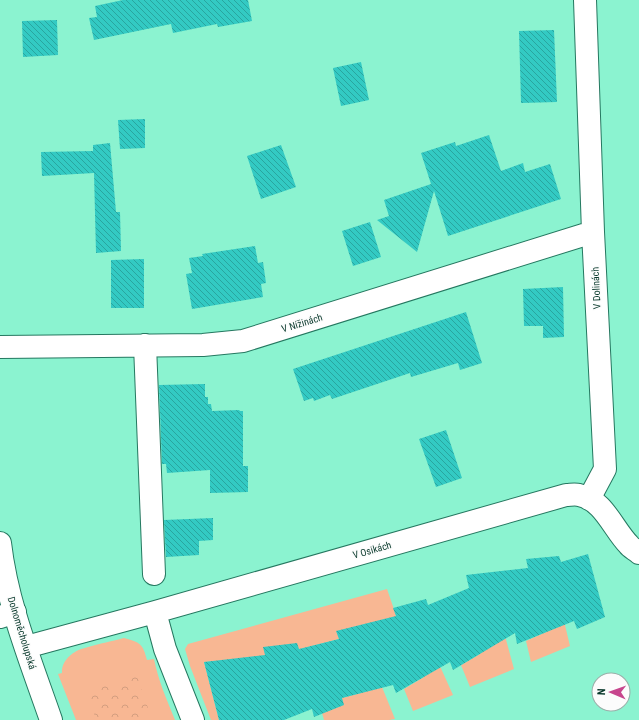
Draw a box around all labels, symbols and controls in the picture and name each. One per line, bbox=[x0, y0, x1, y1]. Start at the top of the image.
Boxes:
street label: V Dolinách bbox=[589, 266, 603, 309]
street label: V Nížinách bbox=[280, 312, 324, 334]
street label: V Osikách bbox=[351, 539, 393, 561]
street label: Dolnoměcholupská bbox=[6, 595, 38, 671]
north arrow bbox=[591, 672, 631, 712]
text: N bbox=[595, 688, 608, 695]

